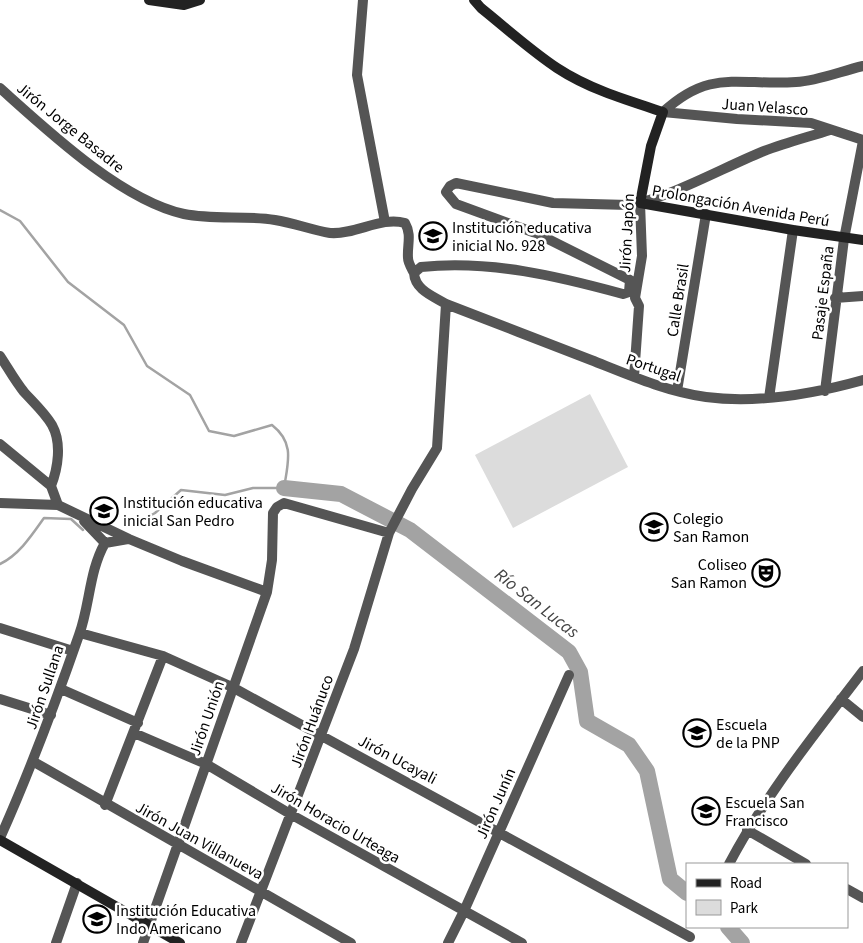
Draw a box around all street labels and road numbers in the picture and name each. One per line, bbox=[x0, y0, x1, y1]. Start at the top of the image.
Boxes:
street label: Jirón Jorge Basadre bbox=[12, 77, 129, 178]
street label: Juan Velasco bbox=[721, 93, 809, 121]
street label: Prolongación Avenida Perú bbox=[650, 180, 831, 232]
street label: Jirón Japón bbox=[614, 193, 640, 273]
street label: Pasaje España bbox=[806, 245, 840, 342]
street label: Calle Brasil bbox=[661, 262, 695, 338]
street label: Portugal bbox=[623, 348, 684, 388]
street label: Jirón Sullana bbox=[20, 642, 70, 732]
street label: Jirón Huánuco bbox=[285, 672, 339, 771]
street label: Jirón Unión bbox=[184, 678, 230, 759]
street label: Jirón Ucayali bbox=[354, 730, 441, 790]
street label: Jirón Junín bbox=[471, 764, 521, 842]
street label: Jirón Horacio Urteaga bbox=[267, 777, 404, 869]
street label: Jirón Juan Villanueva bbox=[132, 797, 267, 885]

